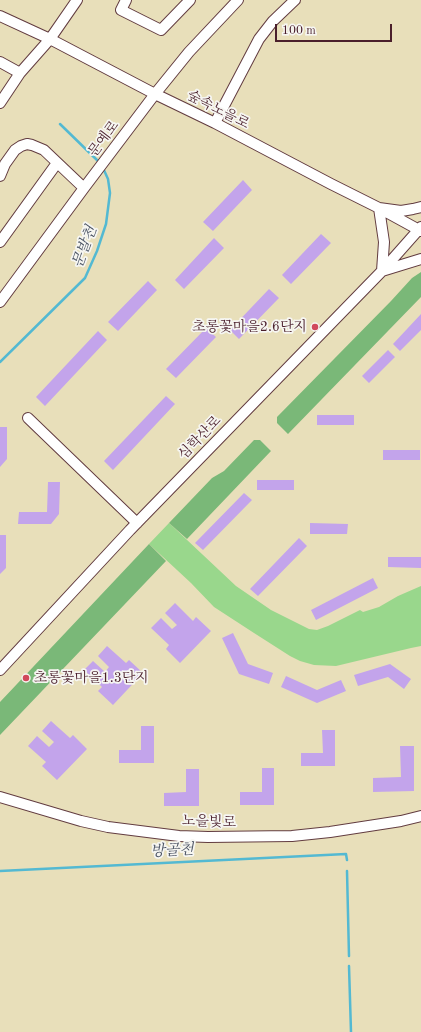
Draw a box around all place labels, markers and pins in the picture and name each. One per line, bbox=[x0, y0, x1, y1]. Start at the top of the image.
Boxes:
place label: 초롱꽃마을2.6단지 bbox=[192, 319, 307, 335]
marker: 초롱꽃마을2.6단지 bbox=[310, 322, 320, 332]
place label: 초롱꽃마을1.3단지 bbox=[34, 670, 149, 686]
marker: 초롱꽃마을1.3단지 bbox=[21, 673, 31, 683]

